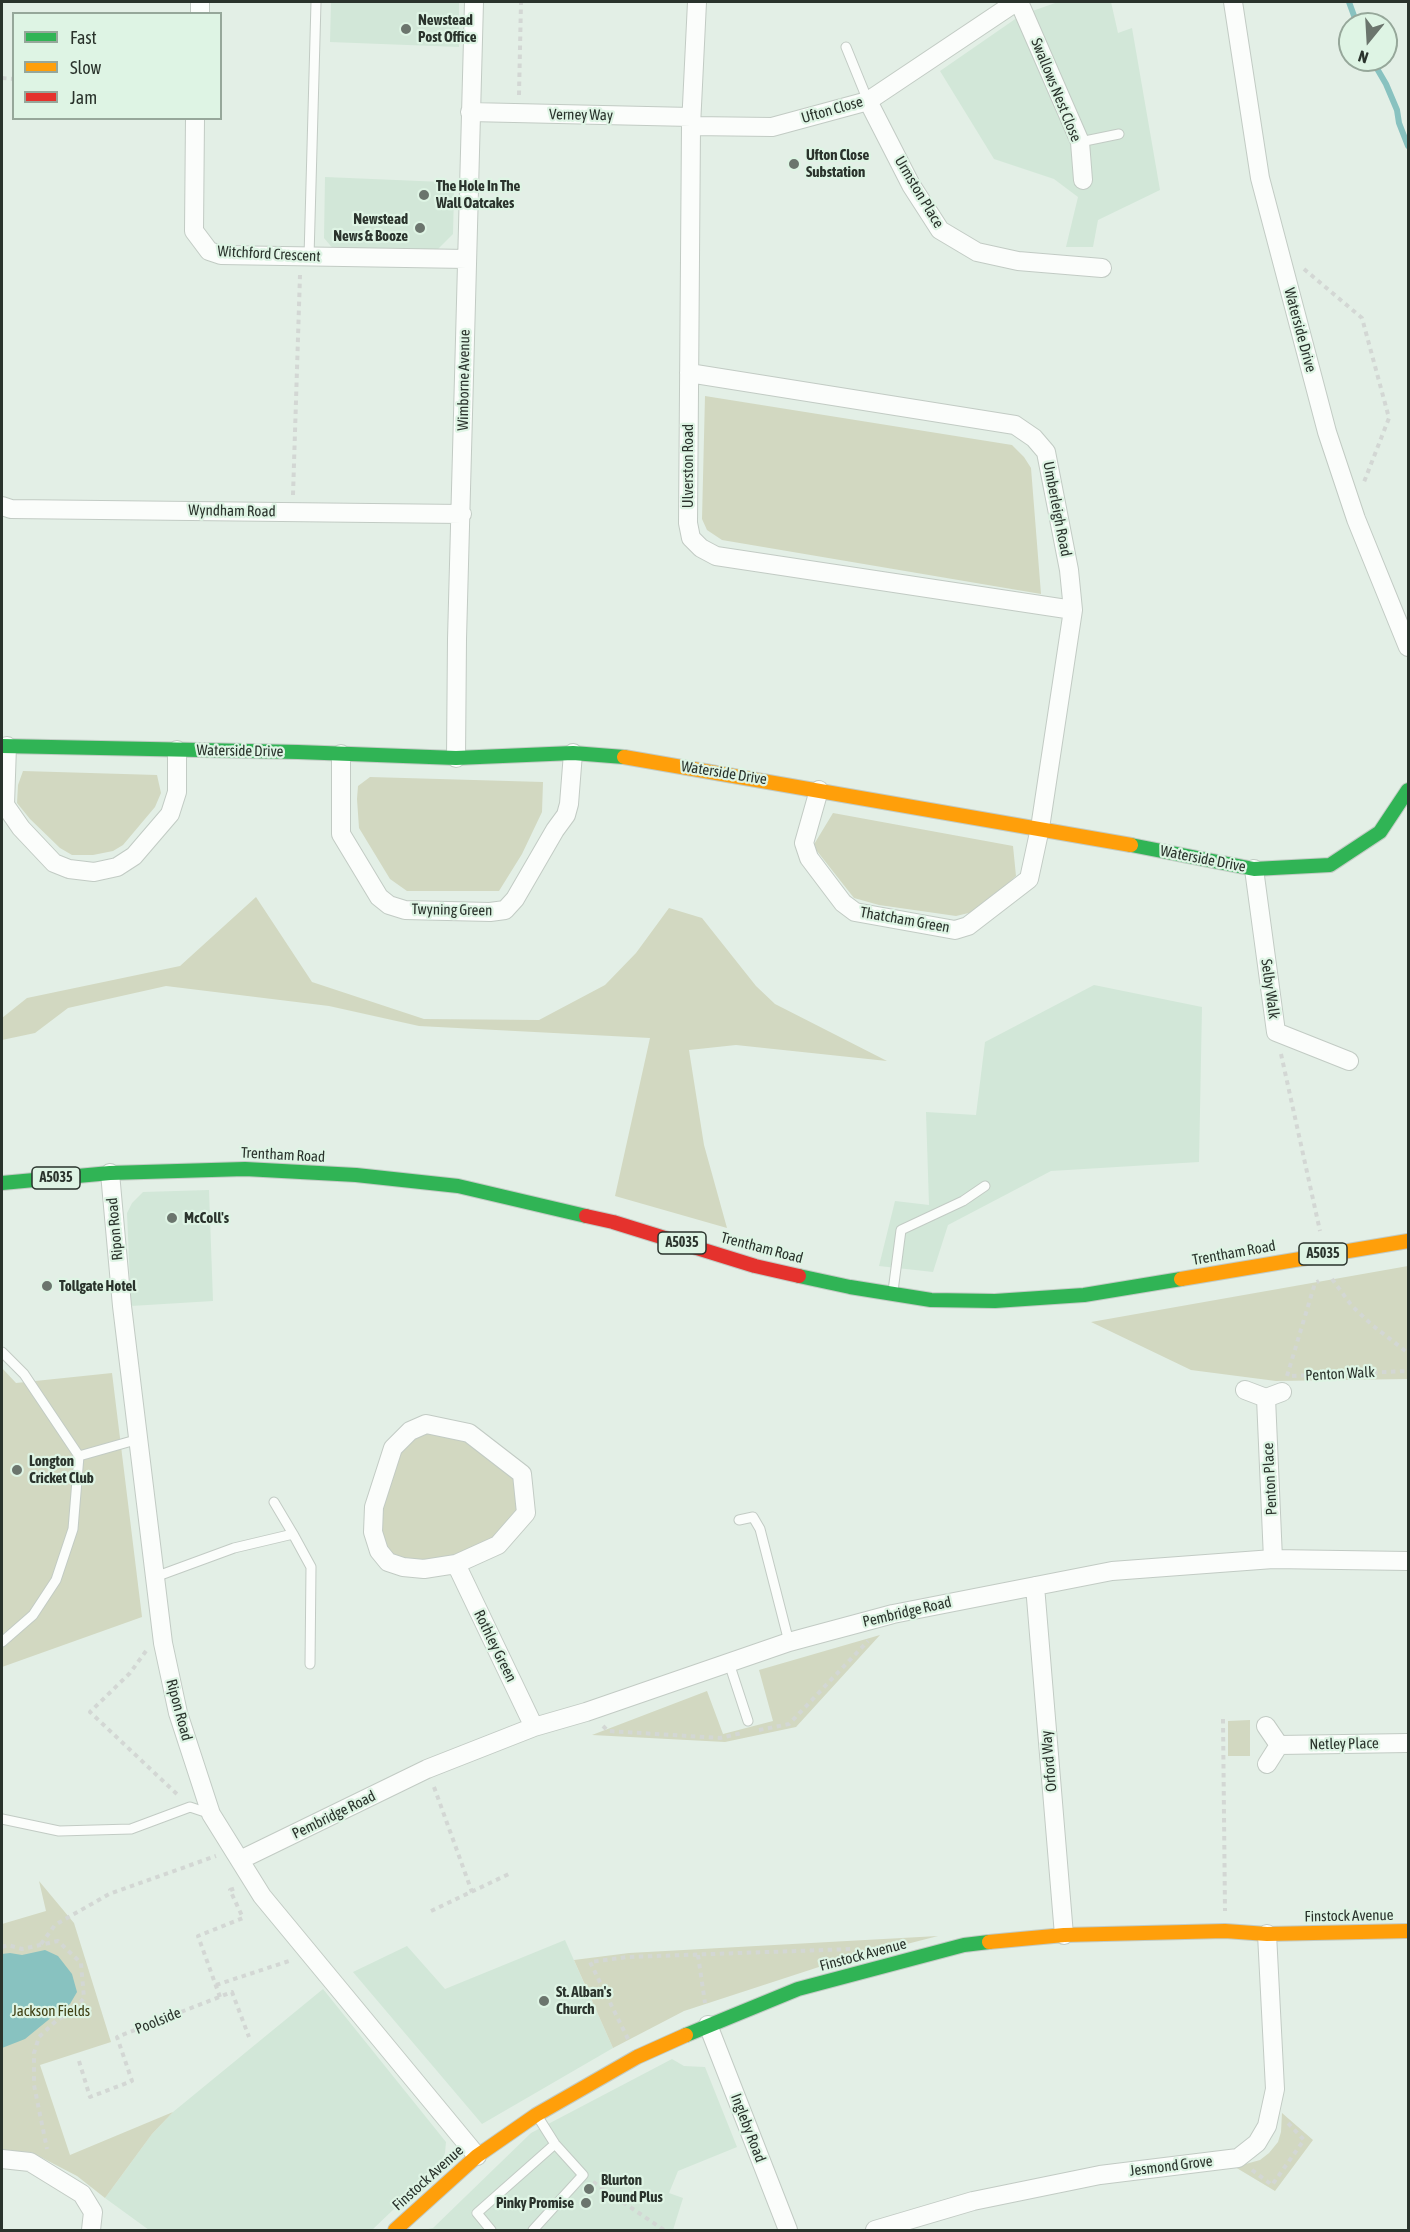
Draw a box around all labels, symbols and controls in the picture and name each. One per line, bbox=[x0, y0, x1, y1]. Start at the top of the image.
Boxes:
place label: Newstead Post Office bbox=[418, 11, 477, 46]
legend bbox=[12, 12, 222, 120]
north arrow bbox=[1338, 12, 1398, 72]
marker: Newstead Post Office bbox=[399, 22, 413, 36]
text: Fast bbox=[70, 27, 97, 48]
street label: Swallows Nest Close bbox=[1027, 36, 1085, 144]
text: N bbox=[1356, 47, 1370, 67]
text: Slow bbox=[70, 57, 101, 78]
text: Jam bbox=[70, 87, 97, 108]
street label: Ufton Close bbox=[799, 93, 865, 127]
street label: Verney Way bbox=[549, 105, 613, 125]
place label: Ufton Close Substation bbox=[806, 146, 869, 181]
street label: Urmston Place bbox=[891, 153, 947, 231]
marker: Ufton Close Substation bbox=[787, 157, 801, 171]
place label: The Hole In The Wall Oatcakes bbox=[436, 177, 520, 212]
marker: The Hole In The Wall Oatcakes bbox=[417, 188, 431, 202]
place label: Newstead News & Booze bbox=[333, 210, 408, 245]
marker: Newstead News & Booze bbox=[413, 221, 427, 235]
street label: Witchford Crescent bbox=[217, 242, 321, 266]
street label: Waterside Drive bbox=[1280, 286, 1320, 374]
street label: Wimborne Avenue bbox=[454, 329, 474, 431]
street label: Ulverston Road bbox=[679, 424, 697, 508]
street label: Umberleigh Road bbox=[1039, 460, 1075, 558]
street label: Wyndham Road bbox=[188, 501, 276, 521]
street label: Waterside Drive bbox=[197, 741, 283, 761]
street label: Waterside Drive bbox=[680, 757, 768, 789]
street label: Waterside Drive bbox=[1159, 842, 1247, 876]
street label: Twyning Green bbox=[411, 900, 493, 920]
street label: Thatcham Green bbox=[859, 903, 951, 937]
street label: Selby Walk bbox=[1257, 958, 1283, 1020]
street label: Trentham Road bbox=[240, 1144, 326, 1166]
road number: A5035 bbox=[32, 1167, 80, 1189]
street label: Ripon Road bbox=[103, 1197, 127, 1261]
place label: McColl's bbox=[184, 1209, 229, 1227]
marker: McColl's bbox=[165, 1211, 179, 1225]
street label: Trentham Road bbox=[719, 1228, 805, 1268]
road number: A5035 bbox=[658, 1232, 706, 1254]
street label: Trentham Road bbox=[1191, 1237, 1277, 1269]
road number: A5035 bbox=[1299, 1243, 1347, 1265]
place label: Tollgate Hotel bbox=[59, 1277, 136, 1295]
marker: Tollgate Hotel bbox=[40, 1279, 54, 1293]
street label: Penton Walk bbox=[1305, 1363, 1375, 1385]
street label: Penton Place bbox=[1259, 1442, 1281, 1516]
place label: Longton Cricket Club bbox=[29, 1452, 94, 1487]
marker: Longton Cricket Club bbox=[10, 1463, 24, 1477]
street label: Pembridge Road bbox=[861, 1593, 953, 1631]
street label: Rothley Green bbox=[470, 1607, 520, 1685]
street label: Ripon Road bbox=[162, 1677, 196, 1743]
street label: Orford Way bbox=[1037, 1730, 1061, 1792]
street label: Netley Place bbox=[1309, 1734, 1379, 1754]
street label: Pembridge Road bbox=[289, 1787, 379, 1843]
street label: Finstock Avenue bbox=[1304, 1906, 1394, 1926]
street label: Finstock Avenue bbox=[818, 1935, 908, 1975]
place label: St. Alban's Church bbox=[556, 1983, 611, 2018]
marker: St. Alban's Church bbox=[537, 1994, 551, 2008]
park label: Jackson Fields bbox=[12, 2002, 90, 2020]
street label: Poolside bbox=[132, 2004, 184, 2038]
street label: Ingleby Road bbox=[727, 2091, 769, 2165]
street label: Finstock Avenue bbox=[389, 2142, 467, 2214]
street label: Jesmond Grove bbox=[1129, 2152, 1213, 2180]
place label: Blurton Pound Plus bbox=[601, 2171, 663, 2206]
marker: Blurton Pound Plus bbox=[582, 2182, 596, 2196]
place label: Pinky Promise bbox=[496, 2194, 574, 2212]
marker: Pinky Promise bbox=[579, 2196, 593, 2210]

